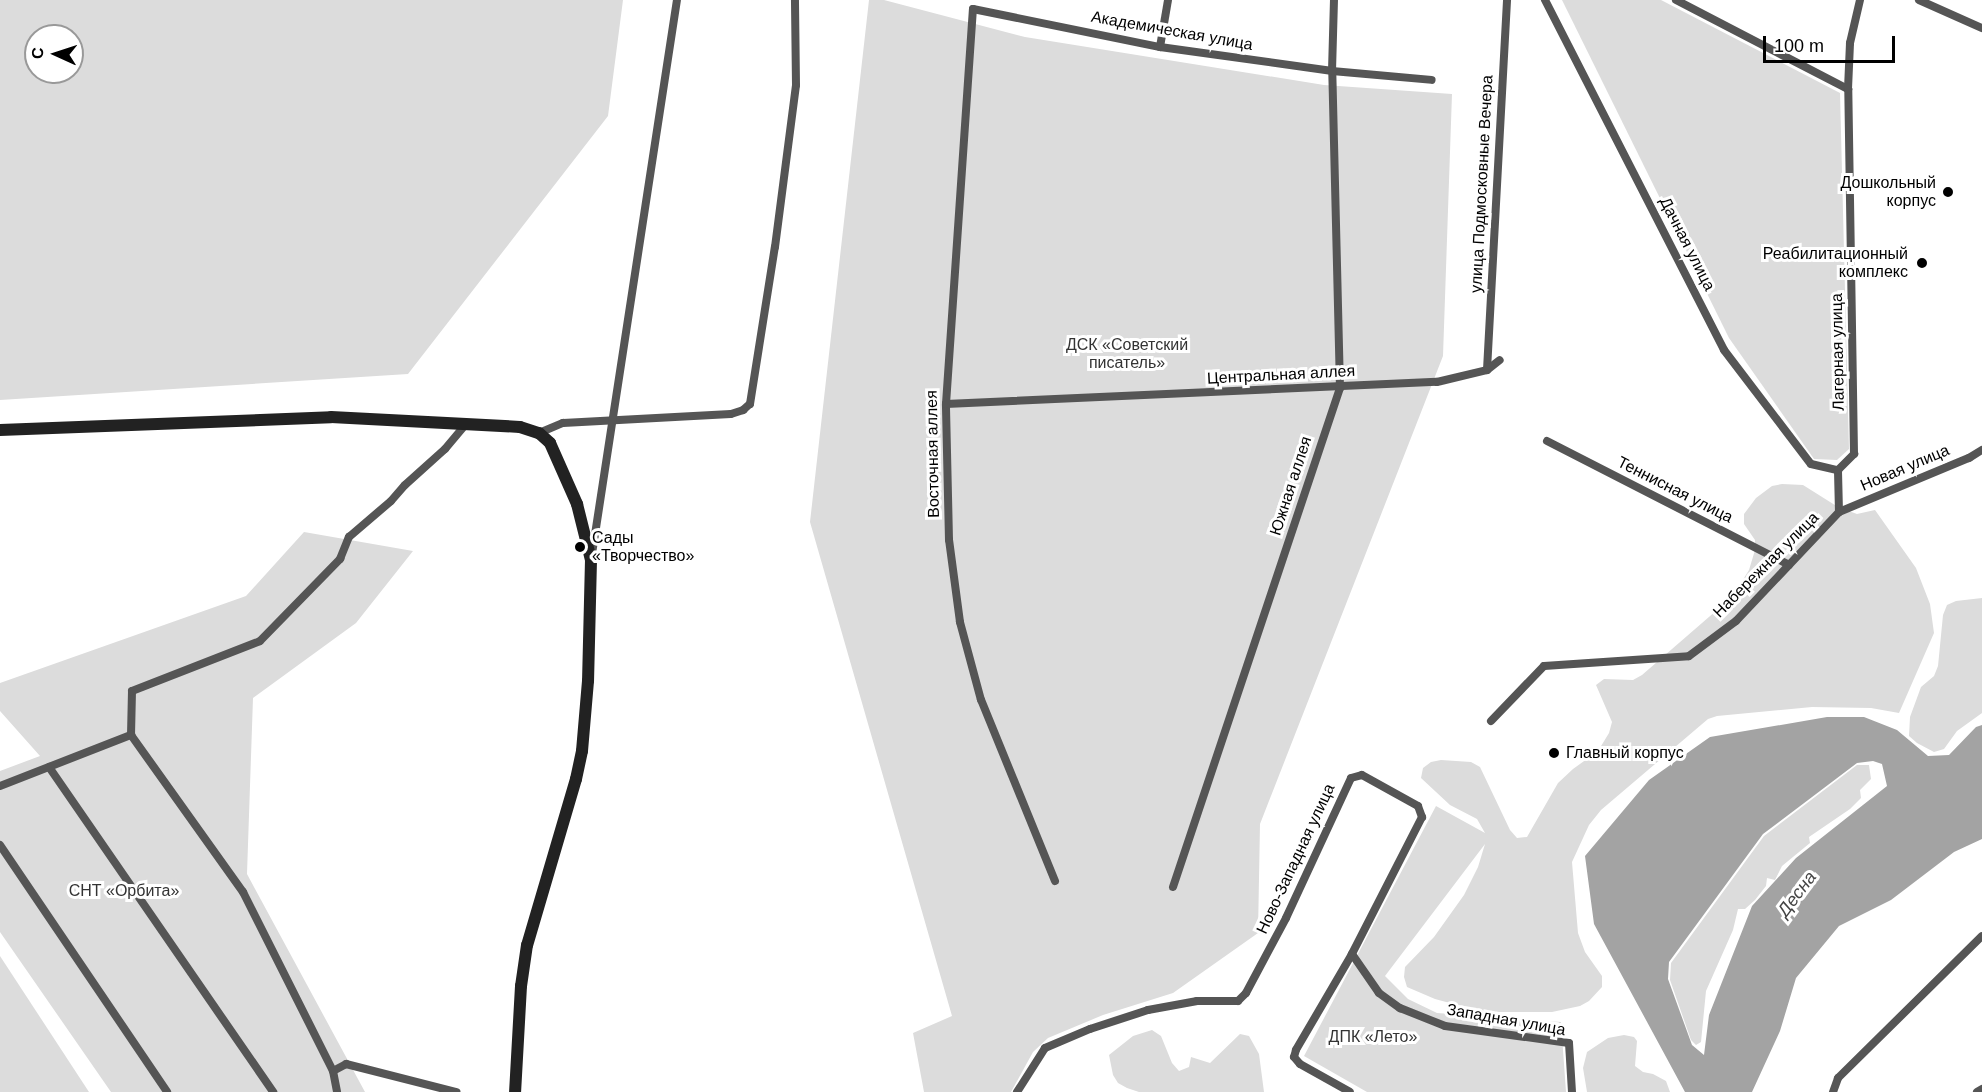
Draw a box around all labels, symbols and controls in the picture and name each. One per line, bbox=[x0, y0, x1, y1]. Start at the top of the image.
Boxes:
street label: Академическая улица bbox=[1090, 7, 1254, 55]
north arrow bbox=[24, 24, 84, 84]
scale bar bbox=[1766, 24, 1898, 62]
text: 100 m bbox=[1774, 36, 1824, 56]
text: С bbox=[29, 47, 46, 59]
street label: улица Подмосковные Вечера bbox=[1467, 75, 1497, 293]
place label: Дошкольный корпус bbox=[1841, 173, 1936, 211]
marker: Дошкольный корпус bbox=[1941, 185, 1955, 199]
street label: Дачная улица bbox=[1655, 194, 1719, 294]
place label: Реабилитационный комплекс bbox=[1763, 244, 1908, 282]
marker: Реабилитационный комплекс bbox=[1913, 254, 1931, 272]
street label: Лагерная улица bbox=[1827, 293, 1849, 411]
park label: ДСК «Советский писатель» bbox=[1066, 335, 1188, 373]
street label: Центральная аллея bbox=[1206, 362, 1356, 388]
street label: Восточная аллея bbox=[922, 390, 944, 518]
street label: Южная аллея bbox=[1266, 434, 1316, 538]
street label: Новая улица bbox=[1858, 441, 1952, 495]
street label: Теннисная улица bbox=[1614, 453, 1736, 527]
street label: Набережная улица bbox=[1709, 508, 1823, 622]
place label: Сады «Творчество» bbox=[592, 528, 694, 566]
marker: Сады «Творчество» bbox=[573, 540, 587, 554]
place label: Главный корпус bbox=[1566, 743, 1684, 763]
marker: Главный корпус bbox=[1547, 746, 1561, 760]
street label: Ново-Западная улица bbox=[1253, 781, 1339, 937]
water label: Десна bbox=[1773, 867, 1821, 921]
park label: СНТ «Орбита» bbox=[69, 881, 179, 901]
street label: Западная улица bbox=[1445, 1000, 1567, 1040]
park label: ДПК «Лето» bbox=[1329, 1027, 1417, 1047]

